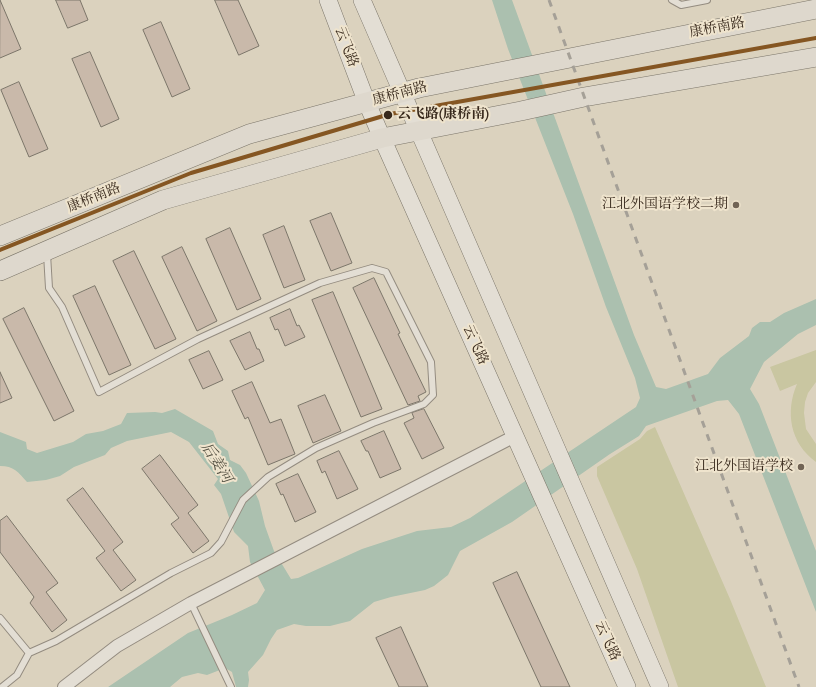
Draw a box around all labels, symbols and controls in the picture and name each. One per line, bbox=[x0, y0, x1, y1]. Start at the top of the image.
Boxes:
street label: 康桥南路 bbox=[688, 14, 746, 42]
street label: 云飞路 bbox=[331, 24, 361, 70]
street label: 康桥南路 bbox=[371, 79, 429, 109]
place label: 云飞路(康桥南) bbox=[397, 107, 489, 123]
marker: 云飞路(康桥南) bbox=[382, 109, 394, 121]
street label: 康桥南路 bbox=[65, 180, 123, 216]
place label: 江北外国语学校二期 bbox=[602, 197, 728, 213]
marker: 江北外国语学校二期 bbox=[731, 200, 741, 210]
street label: 云飞路 bbox=[459, 322, 491, 368]
water label: 后姜河 bbox=[196, 439, 236, 487]
place label: 江北外国语学校 bbox=[695, 459, 793, 475]
marker: 江北外国语学校 bbox=[796, 462, 806, 472]
street label: 云飞路 bbox=[591, 618, 623, 664]

